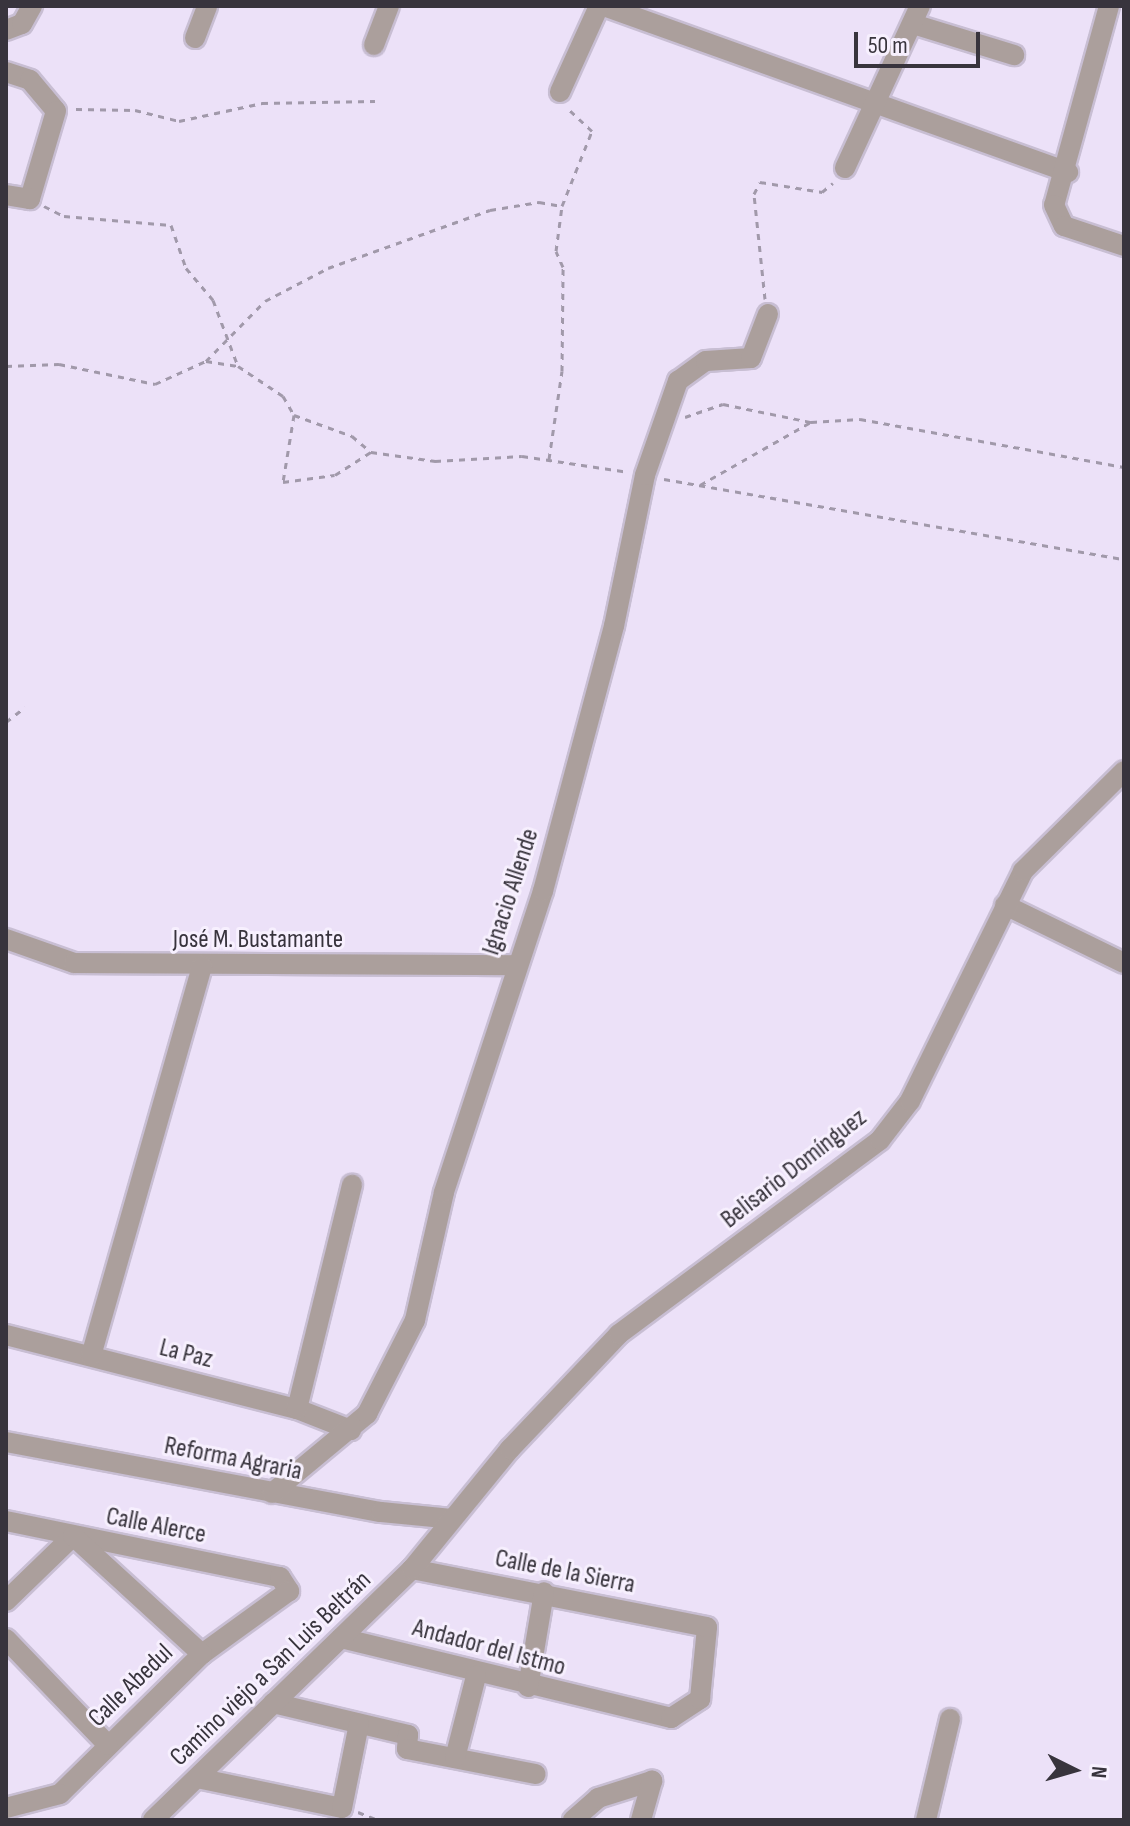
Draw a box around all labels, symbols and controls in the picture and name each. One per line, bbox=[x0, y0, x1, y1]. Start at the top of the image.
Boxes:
scale bar bbox=[858, 16, 984, 66]
text: 50 m bbox=[868, 31, 908, 60]
street label: Ignacio Allende bbox=[476, 825, 546, 959]
street label: José M. Bustamante bbox=[173, 924, 343, 956]
street label: Belisario Domínguez bbox=[715, 1103, 873, 1235]
street label: La Paz bbox=[156, 1332, 216, 1376]
street label: Reforma Agraria bbox=[162, 1430, 304, 1488]
street label: Calle Alerce bbox=[103, 1501, 209, 1551]
street label: Calle de la Sierra bbox=[492, 1543, 638, 1601]
street label: Camino viejo a San Luis Beltrán bbox=[164, 1565, 378, 1773]
street label: Andador del Istmo bbox=[409, 1613, 569, 1683]
street label: Calle Abedul bbox=[82, 1638, 180, 1734]
north arrow bbox=[1034, 1730, 1114, 1810]
text: N bbox=[1084, 1765, 1112, 1779]

